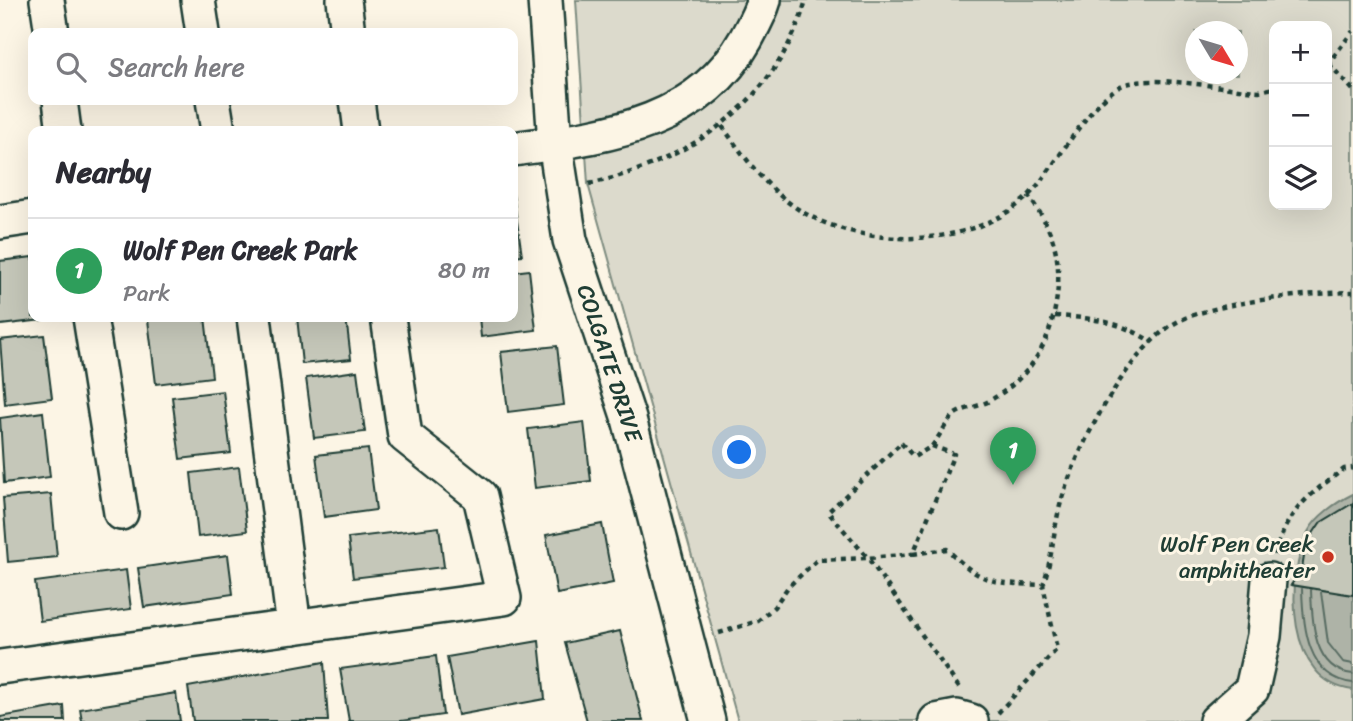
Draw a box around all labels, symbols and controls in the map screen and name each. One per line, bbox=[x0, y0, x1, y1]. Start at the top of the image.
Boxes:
north arrow bbox=[1185, 21, 1248, 84]
map controls bbox=[1269, 21, 1332, 210]
button: + bbox=[1269, 21, 1332, 84]
search box bbox=[28, 28, 518, 105]
text: Search here bbox=[108, 44, 245, 90]
icon: search bbox=[52, 48, 90, 86]
button: − bbox=[1269, 84, 1332, 147]
text: Nearby bbox=[56, 145, 151, 199]
button: layers bbox=[1269, 147, 1332, 210]
text: Wolf Pen Creek Park bbox=[123, 227, 357, 273]
text: 1 bbox=[74, 250, 84, 291]
text: 80 m bbox=[438, 250, 490, 291]
text: Park bbox=[123, 273, 170, 314]
street label: COLGATE DRIVE bbox=[565, 279, 655, 448]
pin: 1 bbox=[990, 427, 1036, 485]
your location bbox=[722, 435, 756, 469]
place label: Wolf Pen Creek amphitheater bbox=[1160, 524, 1316, 591]
marker: Wolf Pen Creek amphitheater bbox=[1320, 549, 1336, 565]

